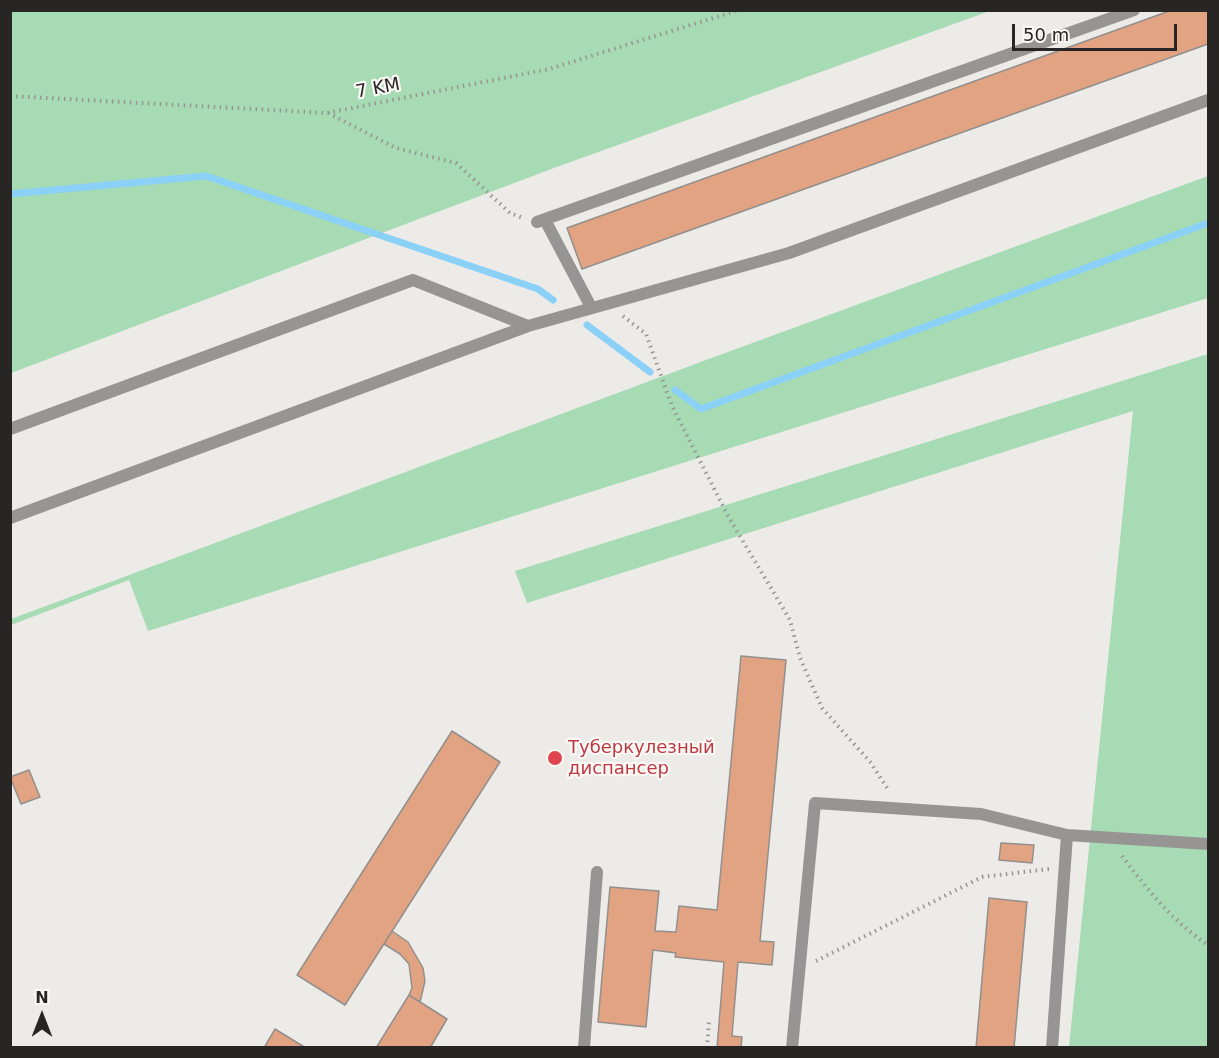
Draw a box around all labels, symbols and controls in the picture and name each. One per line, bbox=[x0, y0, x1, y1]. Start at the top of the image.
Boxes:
scale bar bbox=[1015, 12, 1180, 50]
text: 50 m bbox=[1023, 24, 1069, 45]
street label: 7 KM bbox=[354, 74, 402, 104]
place label: Туберкулезный диспансер bbox=[568, 737, 715, 780]
marker: Туберкулезный диспансер bbox=[546, 749, 564, 767]
north arrow bbox=[12, 986, 72, 1046]
text: N bbox=[35, 988, 49, 1007]

